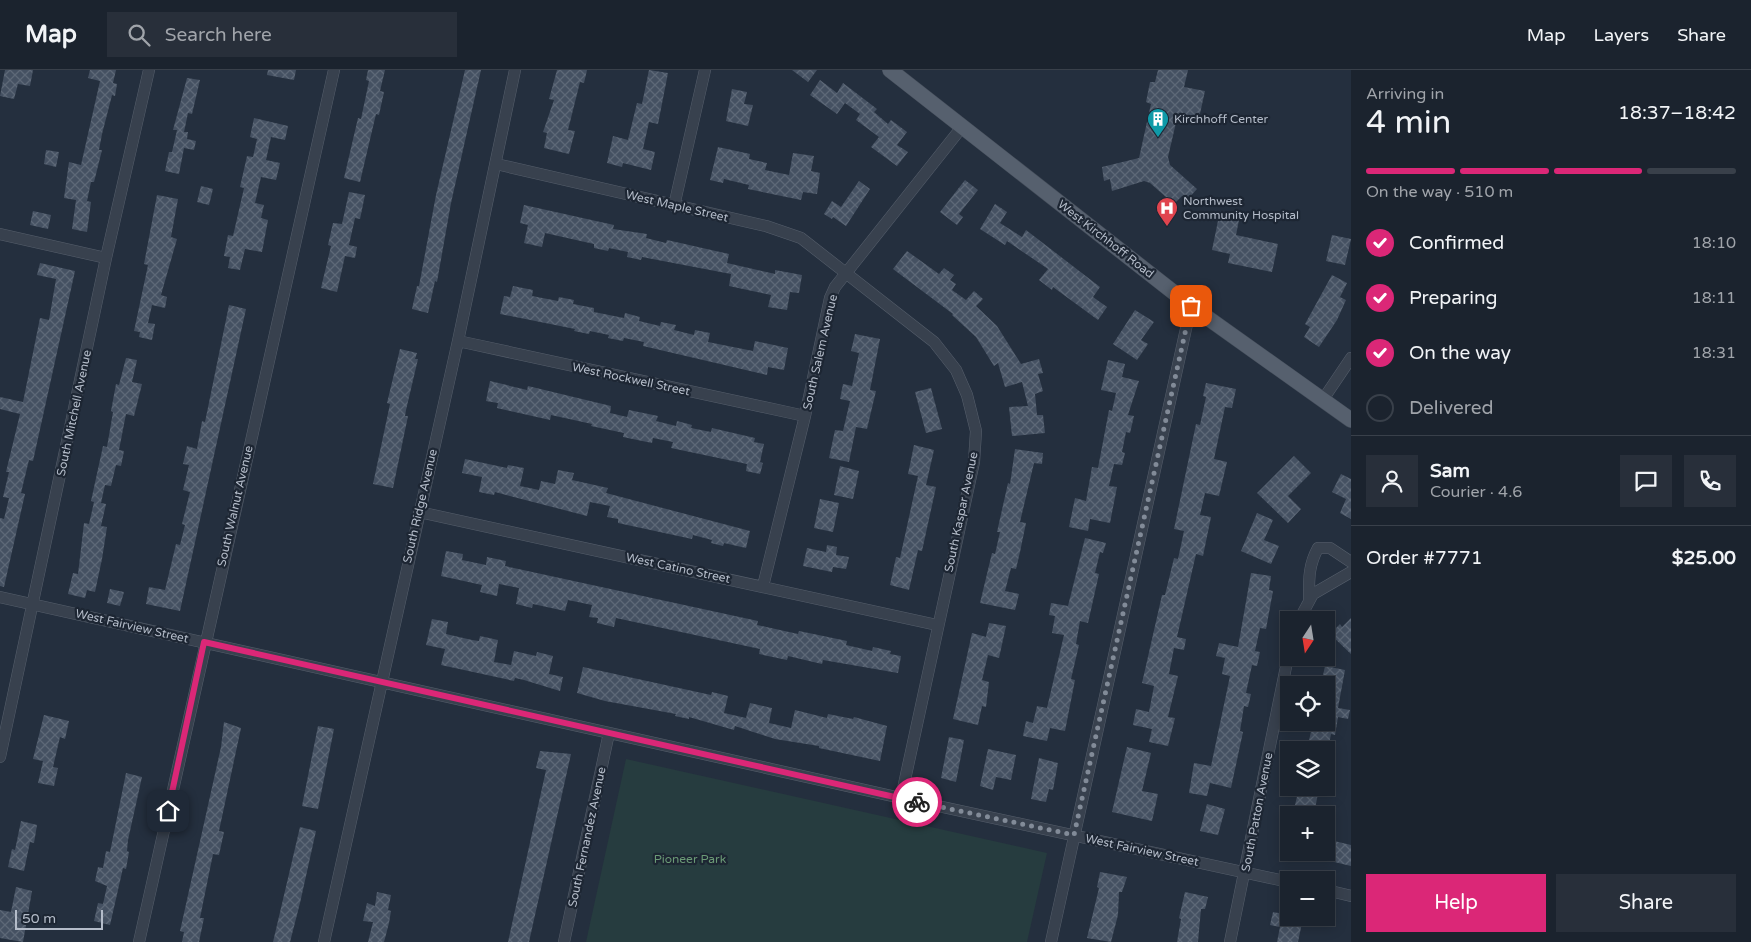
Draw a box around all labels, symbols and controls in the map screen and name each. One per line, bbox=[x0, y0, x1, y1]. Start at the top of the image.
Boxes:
search box bbox=[107, 12, 457, 57]
text: Map bbox=[25, 20, 77, 49]
icon: search bbox=[125, 21, 153, 49]
text: Search here bbox=[165, 24, 272, 46]
text: Map bbox=[1527, 24, 1566, 46]
text: Layers bbox=[1594, 24, 1649, 46]
text: Share bbox=[1677, 24, 1726, 46]
text: Arriving in bbox=[1366, 84, 1444, 104]
text: 18:37–18:42 bbox=[1618, 102, 1736, 124]
text: 4 min bbox=[1366, 104, 1451, 142]
building icon: Kirchhoff Center bbox=[1146, 107, 1170, 138]
place label: Kirchhoff Center bbox=[1174, 112, 1268, 126]
text: On the way · 510 m bbox=[1366, 182, 1513, 202]
street label: West Maple Street bbox=[624, 187, 730, 225]
place label: Northwest Community Hospital bbox=[1183, 194, 1299, 222]
hospital icon: Northwest Community Hospital bbox=[1155, 196, 1179, 227]
street label: West Kirchhoff Road bbox=[1055, 197, 1157, 281]
icon: check bbox=[1366, 229, 1394, 257]
text: Confirmed bbox=[1409, 232, 1504, 254]
text: 18:10 bbox=[1692, 233, 1736, 253]
icon: check bbox=[1366, 284, 1394, 312]
pin bbox=[1170, 285, 1212, 327]
text: Preparing bbox=[1409, 287, 1498, 309]
text: 18:11 bbox=[1692, 288, 1736, 308]
icon: bag bbox=[1177, 292, 1205, 320]
street label: South Salem Avenue bbox=[800, 293, 840, 411]
icon: check bbox=[1366, 339, 1394, 367]
text: On the way bbox=[1409, 342, 1511, 364]
text: 18:31 bbox=[1692, 343, 1736, 363]
street label: South Mitchell Avenue bbox=[54, 348, 94, 477]
street label: West Rockwell Street bbox=[571, 360, 692, 398]
text: Delivered bbox=[1409, 397, 1494, 419]
street label: South Walnut Avenue bbox=[214, 444, 256, 568]
street label: South Ridge Avenue bbox=[400, 447, 440, 564]
street label: South Kaspar Avenue bbox=[941, 450, 981, 573]
button: person bbox=[1366, 455, 1418, 507]
button: chat bbox=[1620, 455, 1672, 507]
button: phone bbox=[1684, 455, 1736, 507]
text: Sam bbox=[1430, 460, 1470, 482]
text: Courier · 4.6 bbox=[1430, 482, 1522, 502]
text: Order #7771 bbox=[1366, 547, 1483, 569]
text: $25.00 bbox=[1672, 547, 1736, 569]
street label: West Catino Street bbox=[625, 550, 732, 586]
street label: West Fairview Street bbox=[74, 606, 190, 646]
north arrow bbox=[1280, 611, 1335, 666]
map controls bbox=[1280, 611, 1335, 926]
button: locate bbox=[1280, 676, 1335, 731]
button: layers bbox=[1280, 741, 1335, 796]
street label: South Patton Avenue bbox=[1239, 751, 1275, 873]
street label: South Fernandez Avenue bbox=[565, 765, 609, 908]
courier bbox=[892, 777, 942, 827]
icon: bike bbox=[903, 788, 931, 816]
pin bbox=[147, 790, 189, 832]
icon: home bbox=[154, 797, 182, 825]
button: + bbox=[1280, 806, 1335, 861]
street label: West Fairview Street bbox=[1084, 831, 1200, 869]
park label: Pioneer Park bbox=[654, 852, 727, 866]
button: − bbox=[1280, 871, 1335, 926]
button: Help bbox=[1366, 874, 1546, 932]
button: Share bbox=[1556, 874, 1736, 932]
scale bar bbox=[15, 907, 102, 930]
text: 50 m bbox=[22, 910, 56, 927]

